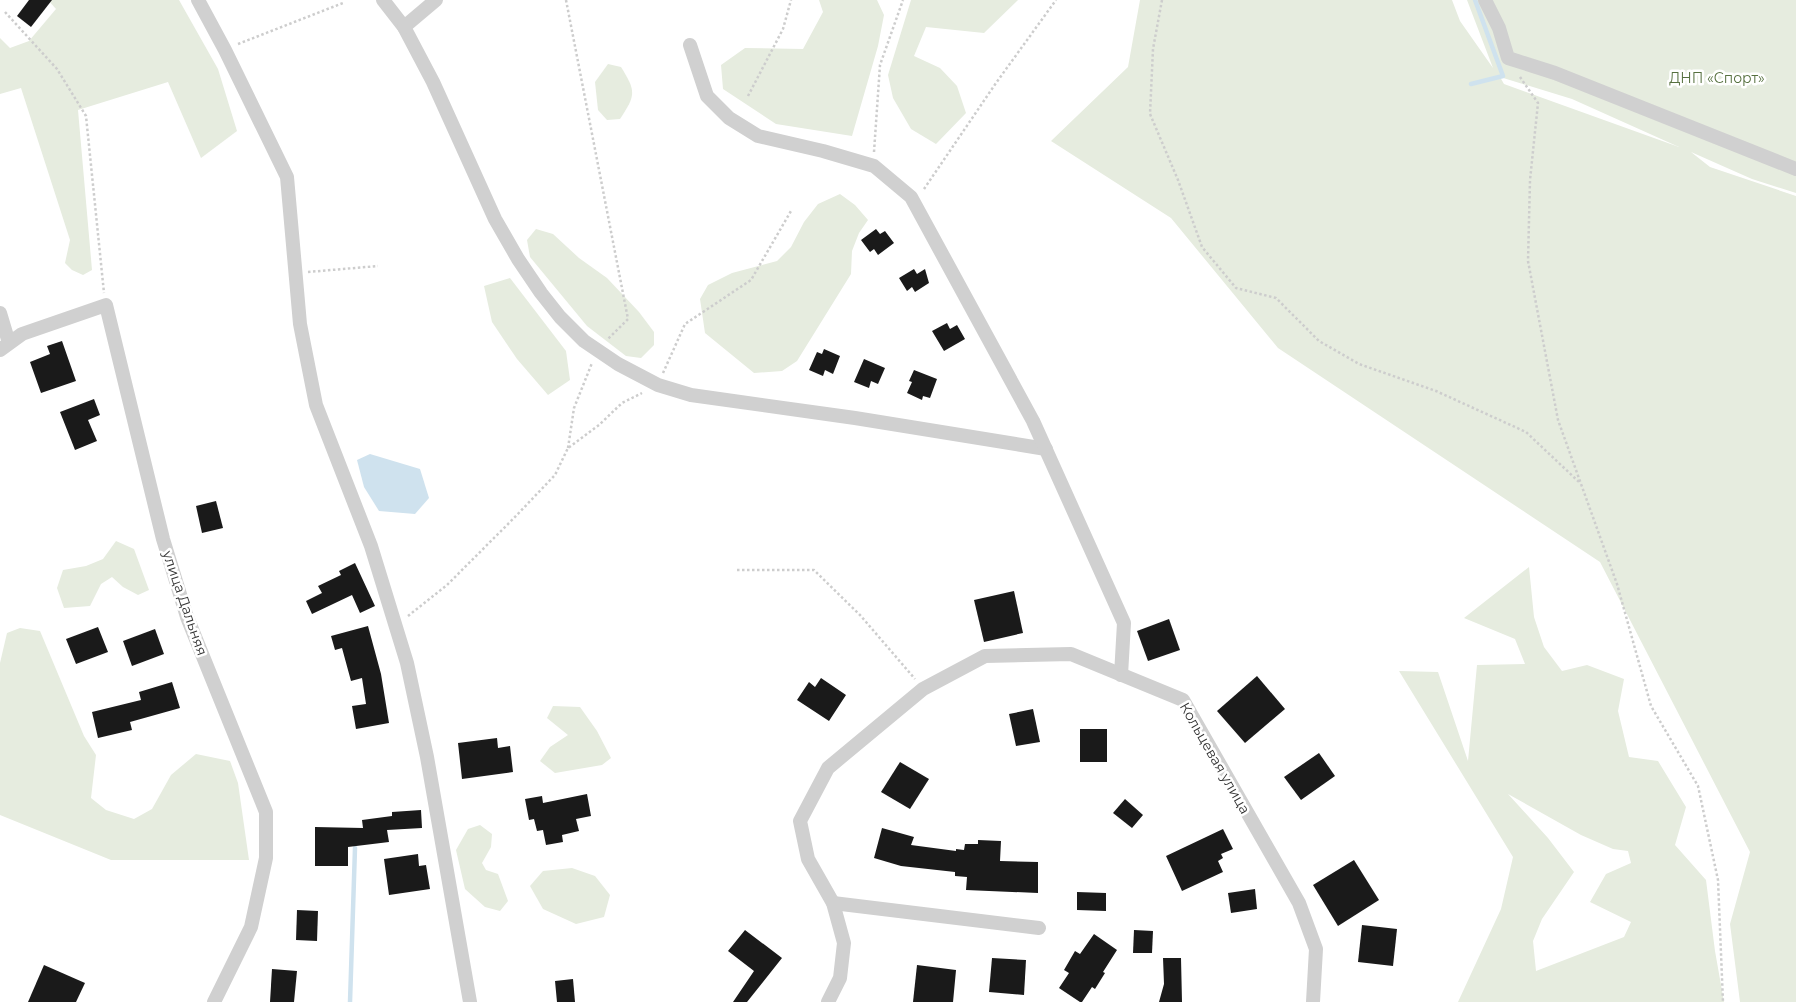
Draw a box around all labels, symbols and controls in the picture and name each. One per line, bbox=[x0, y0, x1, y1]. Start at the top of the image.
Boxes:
park label: ДНП «Спорт» bbox=[1669, 69, 1765, 87]
street label: улица Дальняя bbox=[158, 547, 211, 658]
street label: Кольцевая улица bbox=[1176, 699, 1254, 817]

